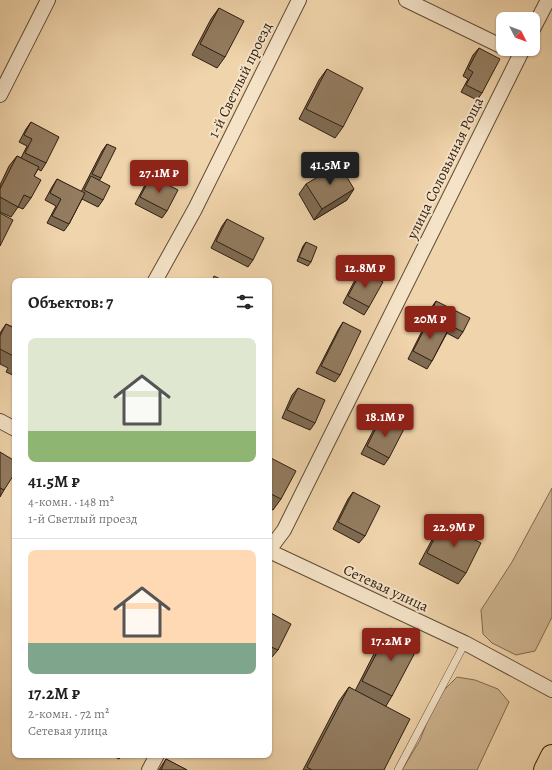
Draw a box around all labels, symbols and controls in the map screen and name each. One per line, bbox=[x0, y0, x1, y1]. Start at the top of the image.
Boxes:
north arrow bbox=[496, 12, 540, 56]
map controls bbox=[496, 12, 540, 56]
street label: 1-й Светлый проезд bbox=[203, 19, 277, 141]
street label: улица Соловьиная Роща bbox=[401, 94, 488, 243]
pin: 41.5M ₽ bbox=[293, 152, 367, 186]
text: 41.5M ₽ bbox=[310, 156, 350, 173]
pin: 27.1M ₽ bbox=[122, 160, 196, 194]
text: 27.1M ₽ bbox=[139, 164, 179, 181]
pin: 12.8M ₽ bbox=[328, 255, 402, 289]
text: 12.8M ₽ bbox=[345, 259, 385, 276]
text: Объектов: 7 bbox=[28, 291, 113, 314]
icon: filters bbox=[234, 291, 256, 313]
pin: 20M ₽ bbox=[402, 306, 458, 340]
text: 20M ₽ bbox=[414, 310, 446, 327]
icon: home bbox=[106, 364, 178, 436]
pin: 18.1M ₽ bbox=[348, 404, 422, 438]
text: 18.1M ₽ bbox=[366, 408, 404, 425]
text: 41.5M ₽ bbox=[28, 470, 80, 493]
text: 4-комн. · 148 m² bbox=[28, 493, 114, 510]
text: 1-й Светлый проезд bbox=[28, 510, 137, 527]
pin: 22.9M ₽ bbox=[417, 514, 491, 548]
text: 22.9M ₽ bbox=[433, 518, 475, 535]
street label: Сетевая улица bbox=[340, 559, 432, 617]
icon: home bbox=[106, 576, 178, 648]
pin: 17.2M ₽ bbox=[354, 628, 428, 662]
text: 17.2M ₽ bbox=[371, 632, 411, 649]
text: 17.2M ₽ bbox=[28, 682, 80, 705]
text: 2-комн. · 72 m² bbox=[28, 705, 109, 722]
text: Сетевая улица bbox=[28, 722, 108, 739]

